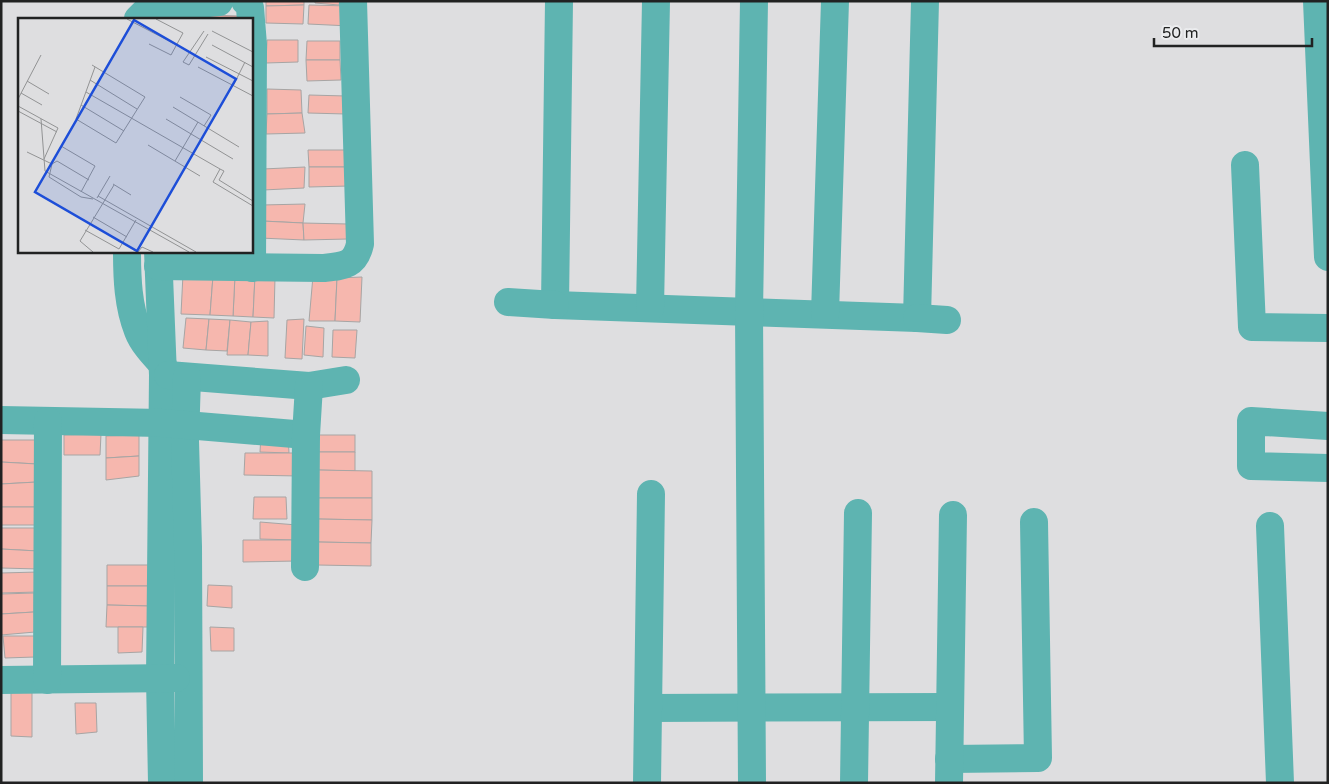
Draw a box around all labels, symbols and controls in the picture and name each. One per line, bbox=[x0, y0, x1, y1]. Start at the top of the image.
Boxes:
scale bar bbox=[1154, 15, 1312, 47]
inset map bbox=[18, 18, 252, 252]
text: 50 m bbox=[1162, 24, 1199, 42]

